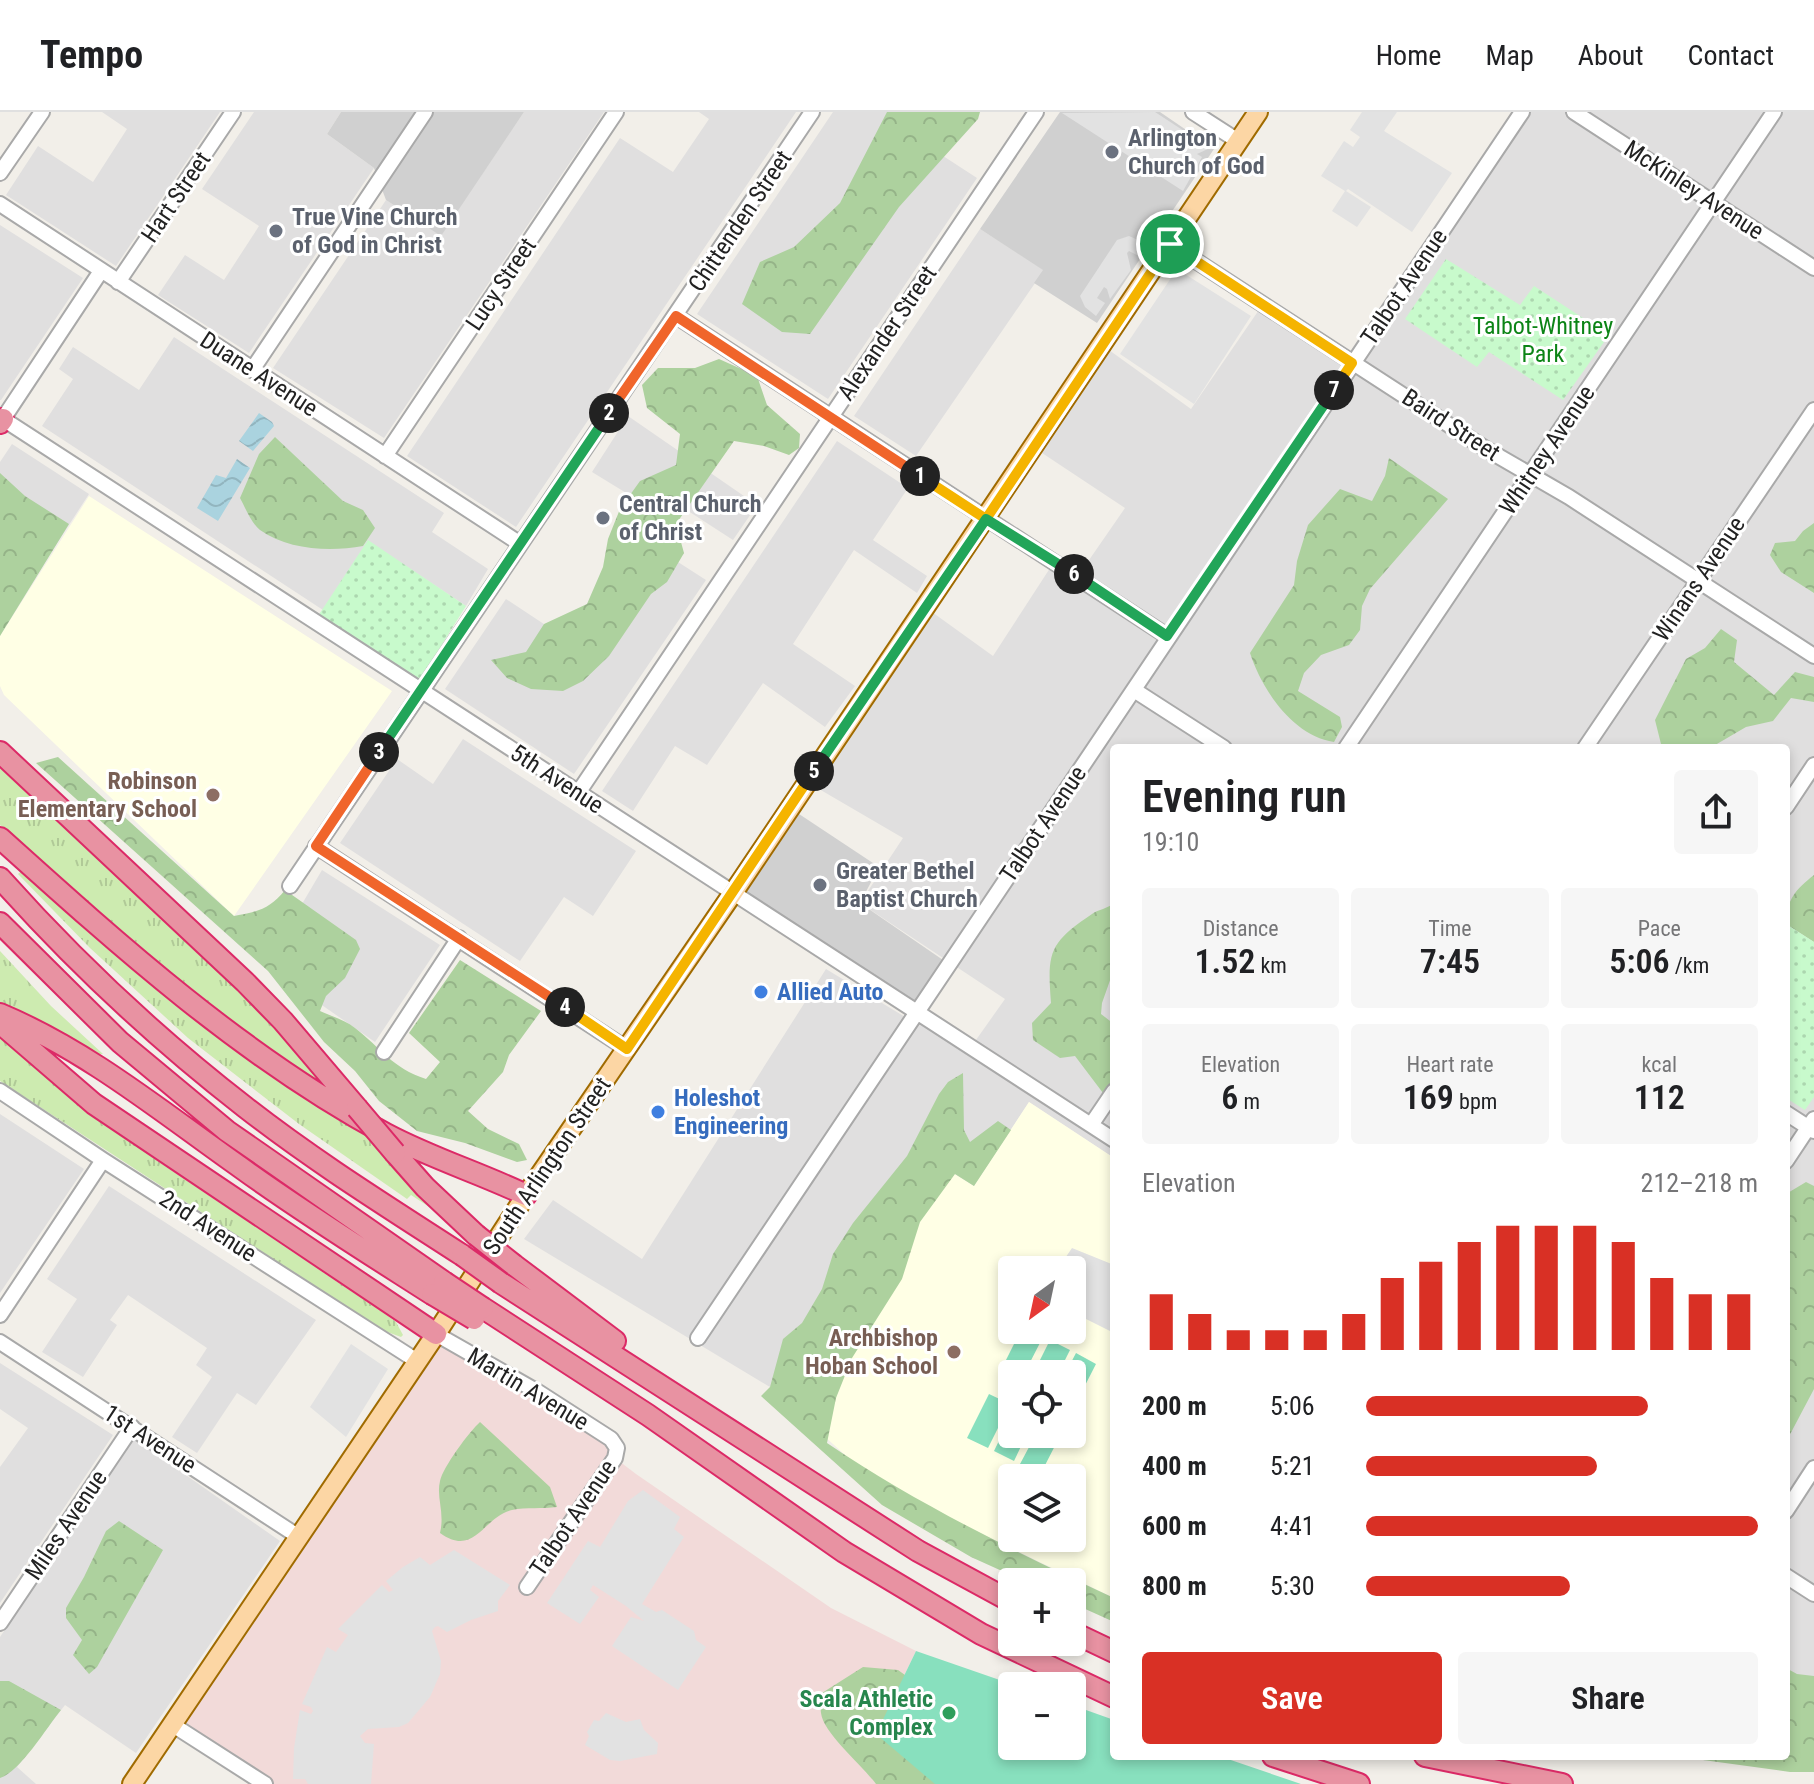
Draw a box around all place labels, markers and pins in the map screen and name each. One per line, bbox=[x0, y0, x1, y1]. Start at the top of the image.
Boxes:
place label: Arlington Church of God bbox=[1128, 124, 1265, 180]
marker: Arlington Church of God bbox=[1103, 143, 1121, 161]
place label: True Vine Church of God in Christ bbox=[292, 203, 458, 259]
pin bbox=[1136, 210, 1204, 278]
marker: True Vine Church of God in Christ bbox=[267, 222, 285, 240]
pin: 7 bbox=[1314, 370, 1354, 410]
pin: 2 bbox=[589, 393, 629, 433]
pin: 1 bbox=[900, 456, 940, 496]
place label: Central Church of Christ bbox=[619, 490, 762, 546]
marker: Central Church of Christ bbox=[594, 509, 612, 527]
pin: 6 bbox=[1054, 554, 1094, 594]
pin: 3 bbox=[359, 732, 399, 772]
pin: 5 bbox=[794, 751, 834, 791]
place label: Robinson Elementary School bbox=[18, 767, 197, 823]
marker: Robinson Elementary School bbox=[204, 786, 222, 804]
place label: Greater Bethel Baptist Church bbox=[836, 857, 978, 913]
marker: Greater Bethel Baptist Church bbox=[811, 876, 829, 894]
place label: Allied Auto bbox=[777, 978, 883, 1006]
marker: Allied Auto bbox=[752, 983, 770, 1001]
pin: 4 bbox=[545, 987, 585, 1027]
place label: Holeshot Engineering bbox=[674, 1084, 788, 1140]
marker: Holeshot Engineering bbox=[649, 1103, 667, 1121]
place label: Archbishop Hoban School bbox=[805, 1324, 938, 1380]
marker: Archbishop Hoban School bbox=[945, 1343, 963, 1361]
place label: Scala Athletic Complex bbox=[800, 1685, 933, 1741]
marker: Scala Athletic Complex bbox=[940, 1704, 958, 1722]

